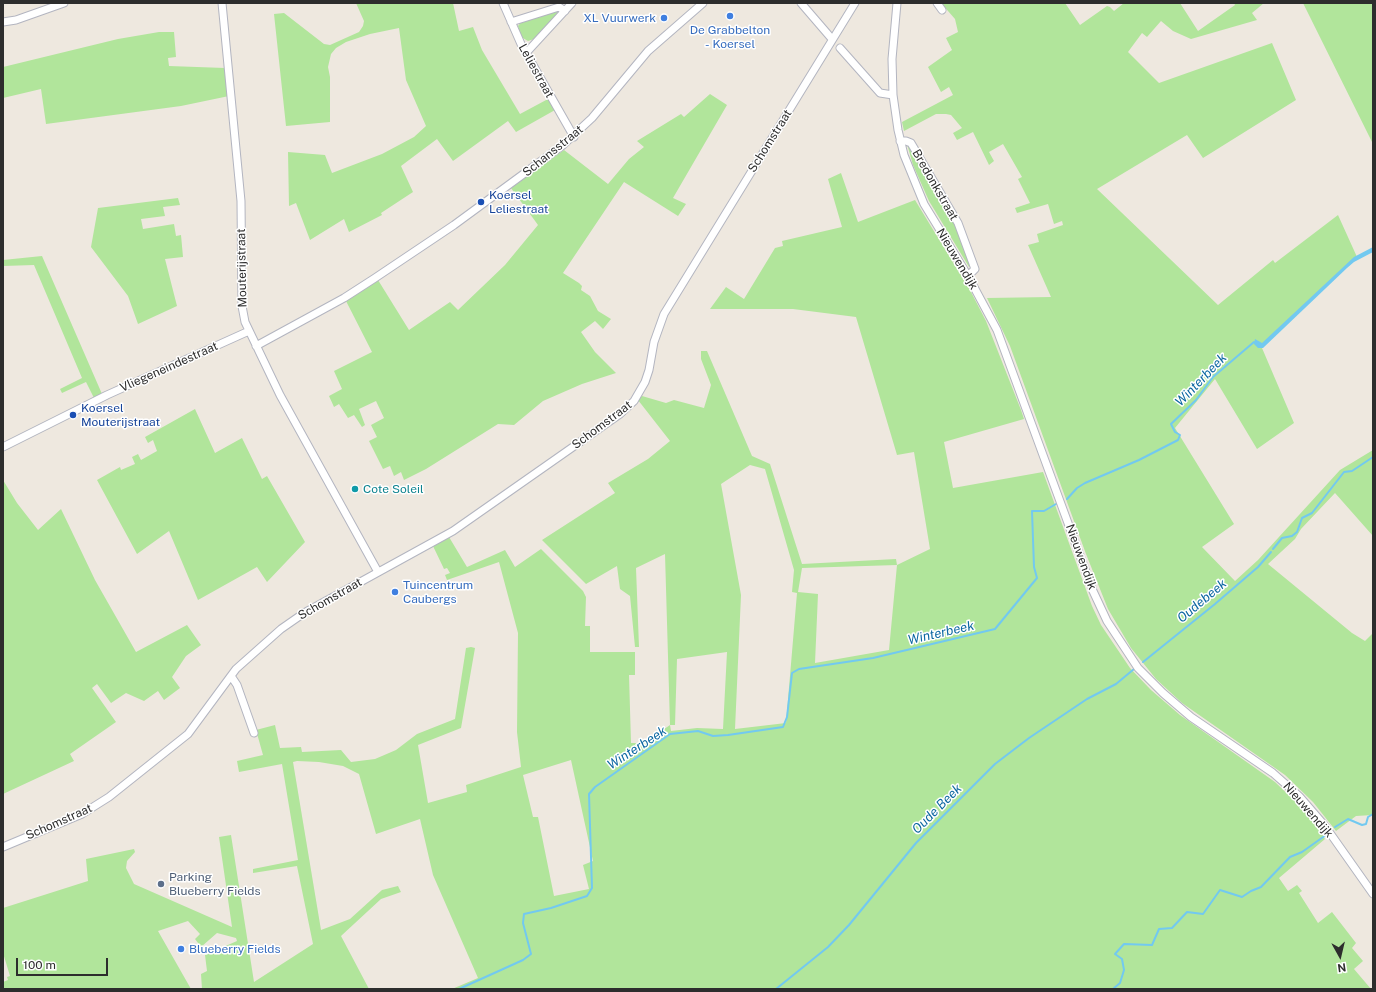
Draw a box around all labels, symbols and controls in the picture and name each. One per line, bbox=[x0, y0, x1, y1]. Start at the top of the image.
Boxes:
place label: XL Vuurwerk bbox=[583, 11, 656, 25]
marker: De Grabbelton - Koersel bbox=[725, 11, 735, 21]
marker: XL Vuurwerk bbox=[659, 13, 669, 23]
place label: De Grabbelton - Koersel bbox=[690, 23, 770, 51]
street label: Leliestraat bbox=[515, 41, 557, 101]
street label: Schomstraat bbox=[745, 107, 795, 175]
street label: Schansstraat bbox=[520, 122, 586, 180]
street label: Bredonkstraat bbox=[909, 147, 961, 223]
place label: Koersel Leliestraat bbox=[489, 188, 549, 216]
marker: Koersel Leliestraat bbox=[476, 197, 486, 207]
street label: Nieuwendijk bbox=[933, 226, 981, 292]
street label: Mouterijstraat bbox=[234, 228, 250, 308]
street label: Vliegeneindestraat bbox=[118, 339, 220, 395]
water label: Winterbeek bbox=[1172, 350, 1230, 410]
street label: Schomstraat bbox=[569, 398, 635, 452]
place label: Koersel Mouterijstraat bbox=[81, 401, 160, 429]
marker: Koersel Mouterijstraat bbox=[68, 410, 78, 420]
place label: Cote Soleil bbox=[363, 482, 424, 496]
marker: Cote Soleil bbox=[350, 484, 360, 494]
street label: Nieuwendijk bbox=[1062, 522, 1100, 592]
street label: Schomstraat bbox=[296, 575, 364, 623]
water label: Oudebeek bbox=[1174, 576, 1230, 626]
place label: Tuincentrum Caubergs bbox=[403, 578, 473, 606]
marker: Tuincentrum Caubergs bbox=[390, 587, 400, 597]
water label: Winterbeek bbox=[906, 618, 976, 648]
water label: Winterbeek bbox=[604, 723, 670, 773]
street label: Nieuwendijk bbox=[1280, 779, 1336, 841]
water label: Oude Beek bbox=[909, 781, 965, 837]
street label: Schomstraat bbox=[24, 801, 94, 843]
place label: Parking Blueberry Fields bbox=[169, 870, 261, 898]
marker: Parking Blueberry Fields bbox=[156, 879, 166, 889]
north arrow bbox=[1320, 936, 1360, 976]
place label: Blueberry Fields bbox=[189, 942, 281, 956]
marker: Blueberry Fields bbox=[176, 944, 186, 954]
scale bar bbox=[18, 950, 110, 976]
text: 100 m bbox=[23, 958, 56, 972]
text: N bbox=[1337, 961, 1347, 974]

